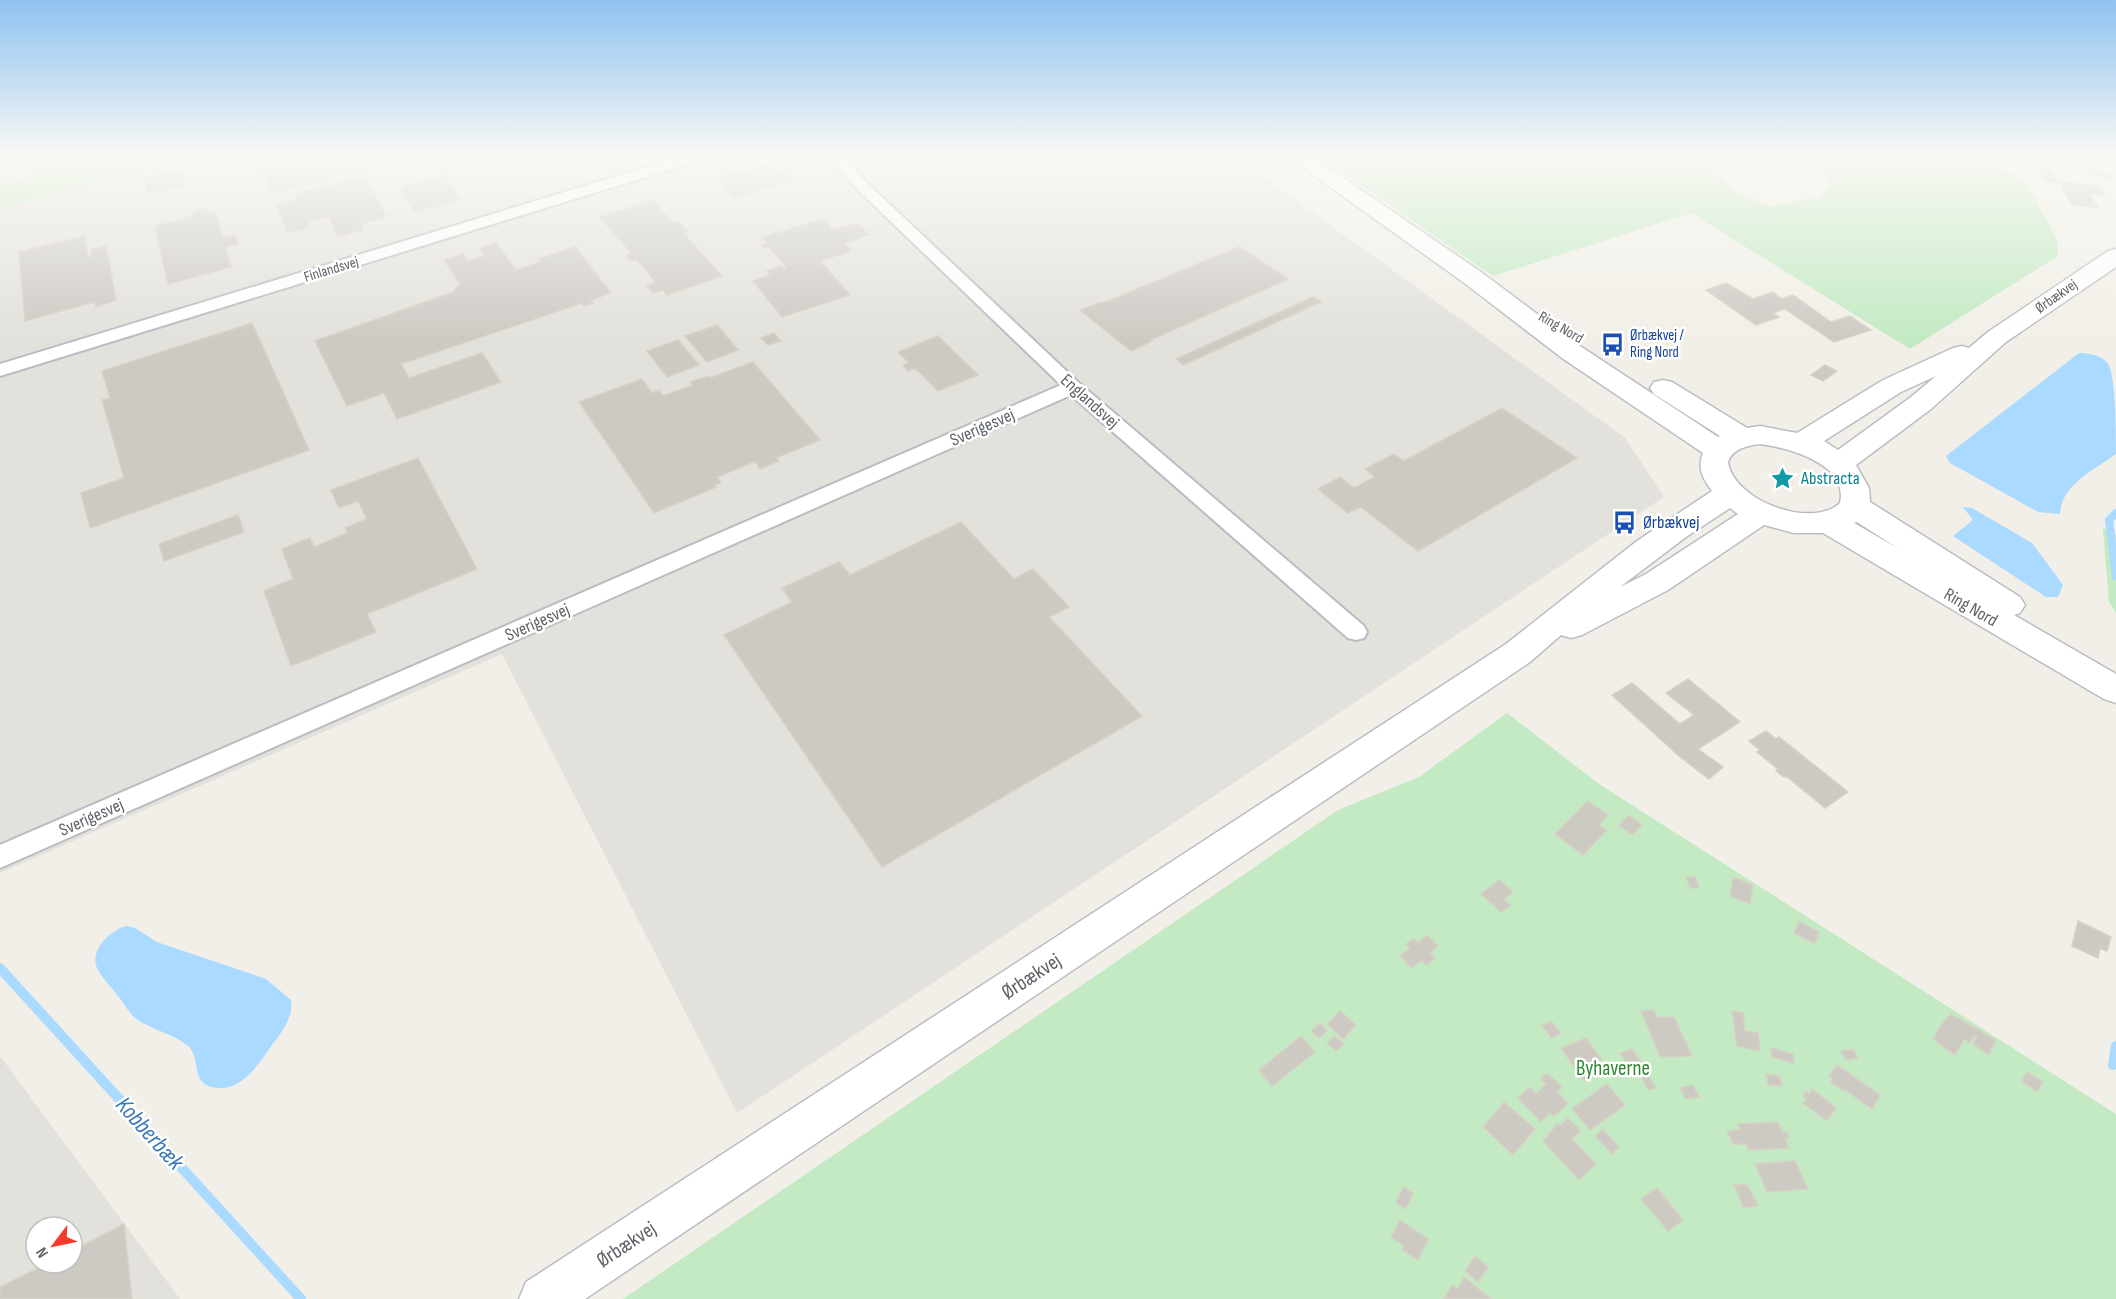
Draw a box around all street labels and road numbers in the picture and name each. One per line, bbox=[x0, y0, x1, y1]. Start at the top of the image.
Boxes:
street label: Finlandsvej bbox=[302, 252, 361, 287]
street label: Ørbækvej bbox=[2032, 275, 2081, 318]
street label: Ring Nord bbox=[1535, 307, 1587, 348]
street label: Englandsvej bbox=[1056, 370, 1123, 433]
street label: Sverigesvej bbox=[947, 404, 1018, 451]
street label: Ring Nord bbox=[1940, 584, 2001, 631]
street label: Sverigesvej bbox=[502, 599, 573, 646]
street label: Sverigesvej bbox=[56, 794, 127, 841]
street label: Ørbækvej bbox=[997, 948, 1066, 1005]
street label: Ørbækvej bbox=[592, 1216, 661, 1273]

